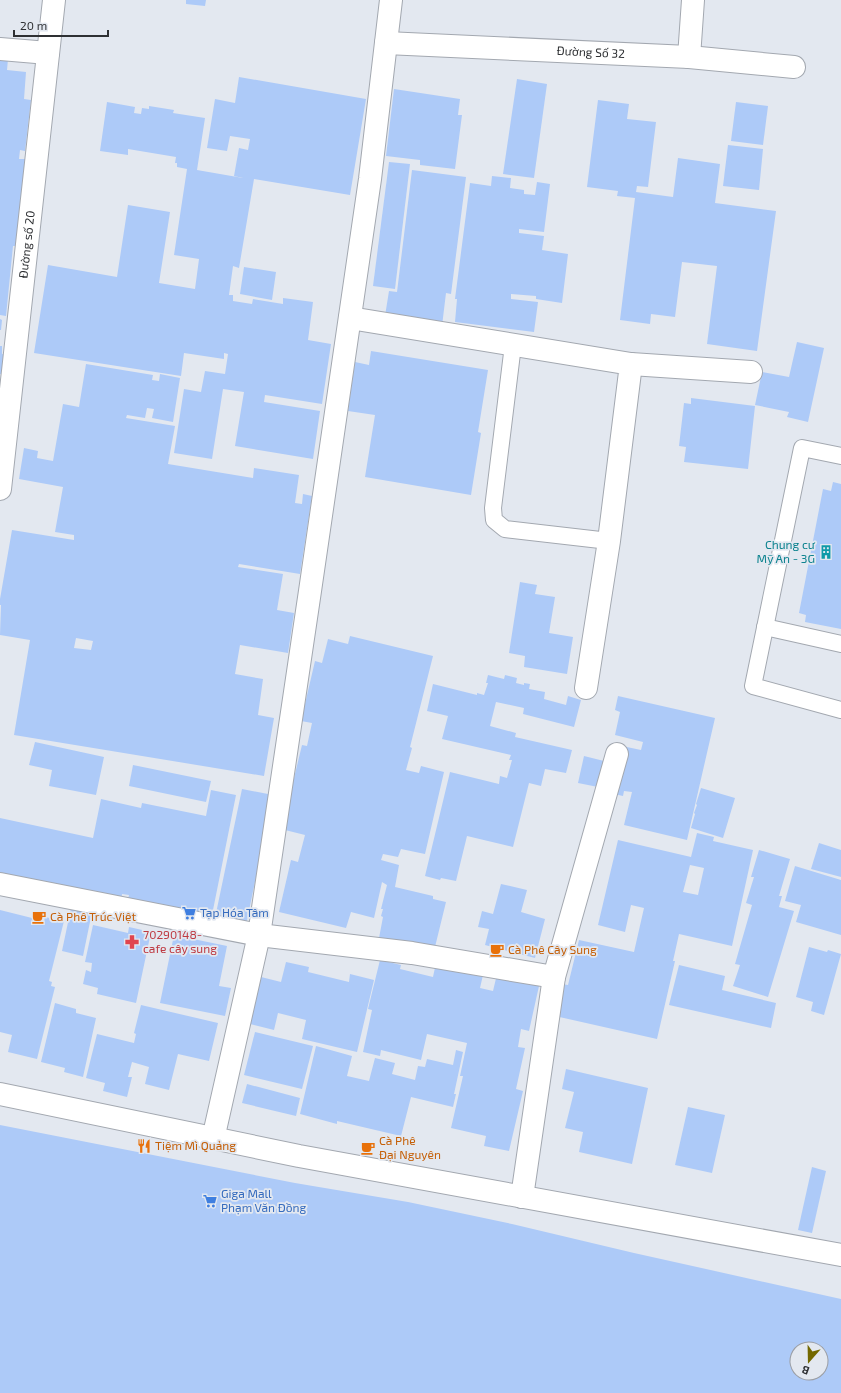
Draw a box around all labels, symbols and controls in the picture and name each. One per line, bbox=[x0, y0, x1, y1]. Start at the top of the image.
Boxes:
scale bar bbox=[14, 12, 108, 38]
text: 20 m bbox=[20, 18, 47, 32]
street label: Đường Số 32 bbox=[556, 43, 625, 60]
street label: Đường số 20 bbox=[15, 210, 37, 279]
place label: Chung cư Mỹ An - 3G bbox=[757, 537, 816, 565]
building icon: Chung cư Mỹ An - 3G bbox=[818, 544, 834, 560]
supermarket icon: Tạp Hóa Tâm bbox=[181, 905, 197, 921]
place label: Tạp Hóa Tâm bbox=[200, 905, 269, 920]
cafe icon: Cà Phê Trúc Việt bbox=[31, 909, 47, 925]
place label: Cà Phê Trúc Việt bbox=[50, 909, 136, 924]
place label: 70290148- cafe cây sung bbox=[143, 927, 217, 955]
pharmacy icon: 70290148- cafe cây sung bbox=[124, 934, 140, 950]
cafe icon: Cà Phê Cây Sung bbox=[489, 942, 505, 958]
place label: Cà Phê Cây Sung bbox=[508, 942, 597, 956]
place label: Cà Phê Đại Nguyên bbox=[379, 1133, 441, 1162]
restaurant icon: Tiệm Mì Quảng bbox=[136, 1138, 152, 1154]
place label: Tiệm Mì Quảng bbox=[155, 1138, 236, 1153]
cafe icon: Cà Phê Đại Nguyên bbox=[360, 1140, 376, 1156]
place label: Giga Mall Phạm Văn Đồng bbox=[221, 1186, 307, 1215]
supermarket icon: Giga Mall Phạm Văn Đồng bbox=[202, 1193, 218, 1209]
north arrow bbox=[789, 1341, 829, 1381]
text: B bbox=[800, 1364, 811, 1378]

